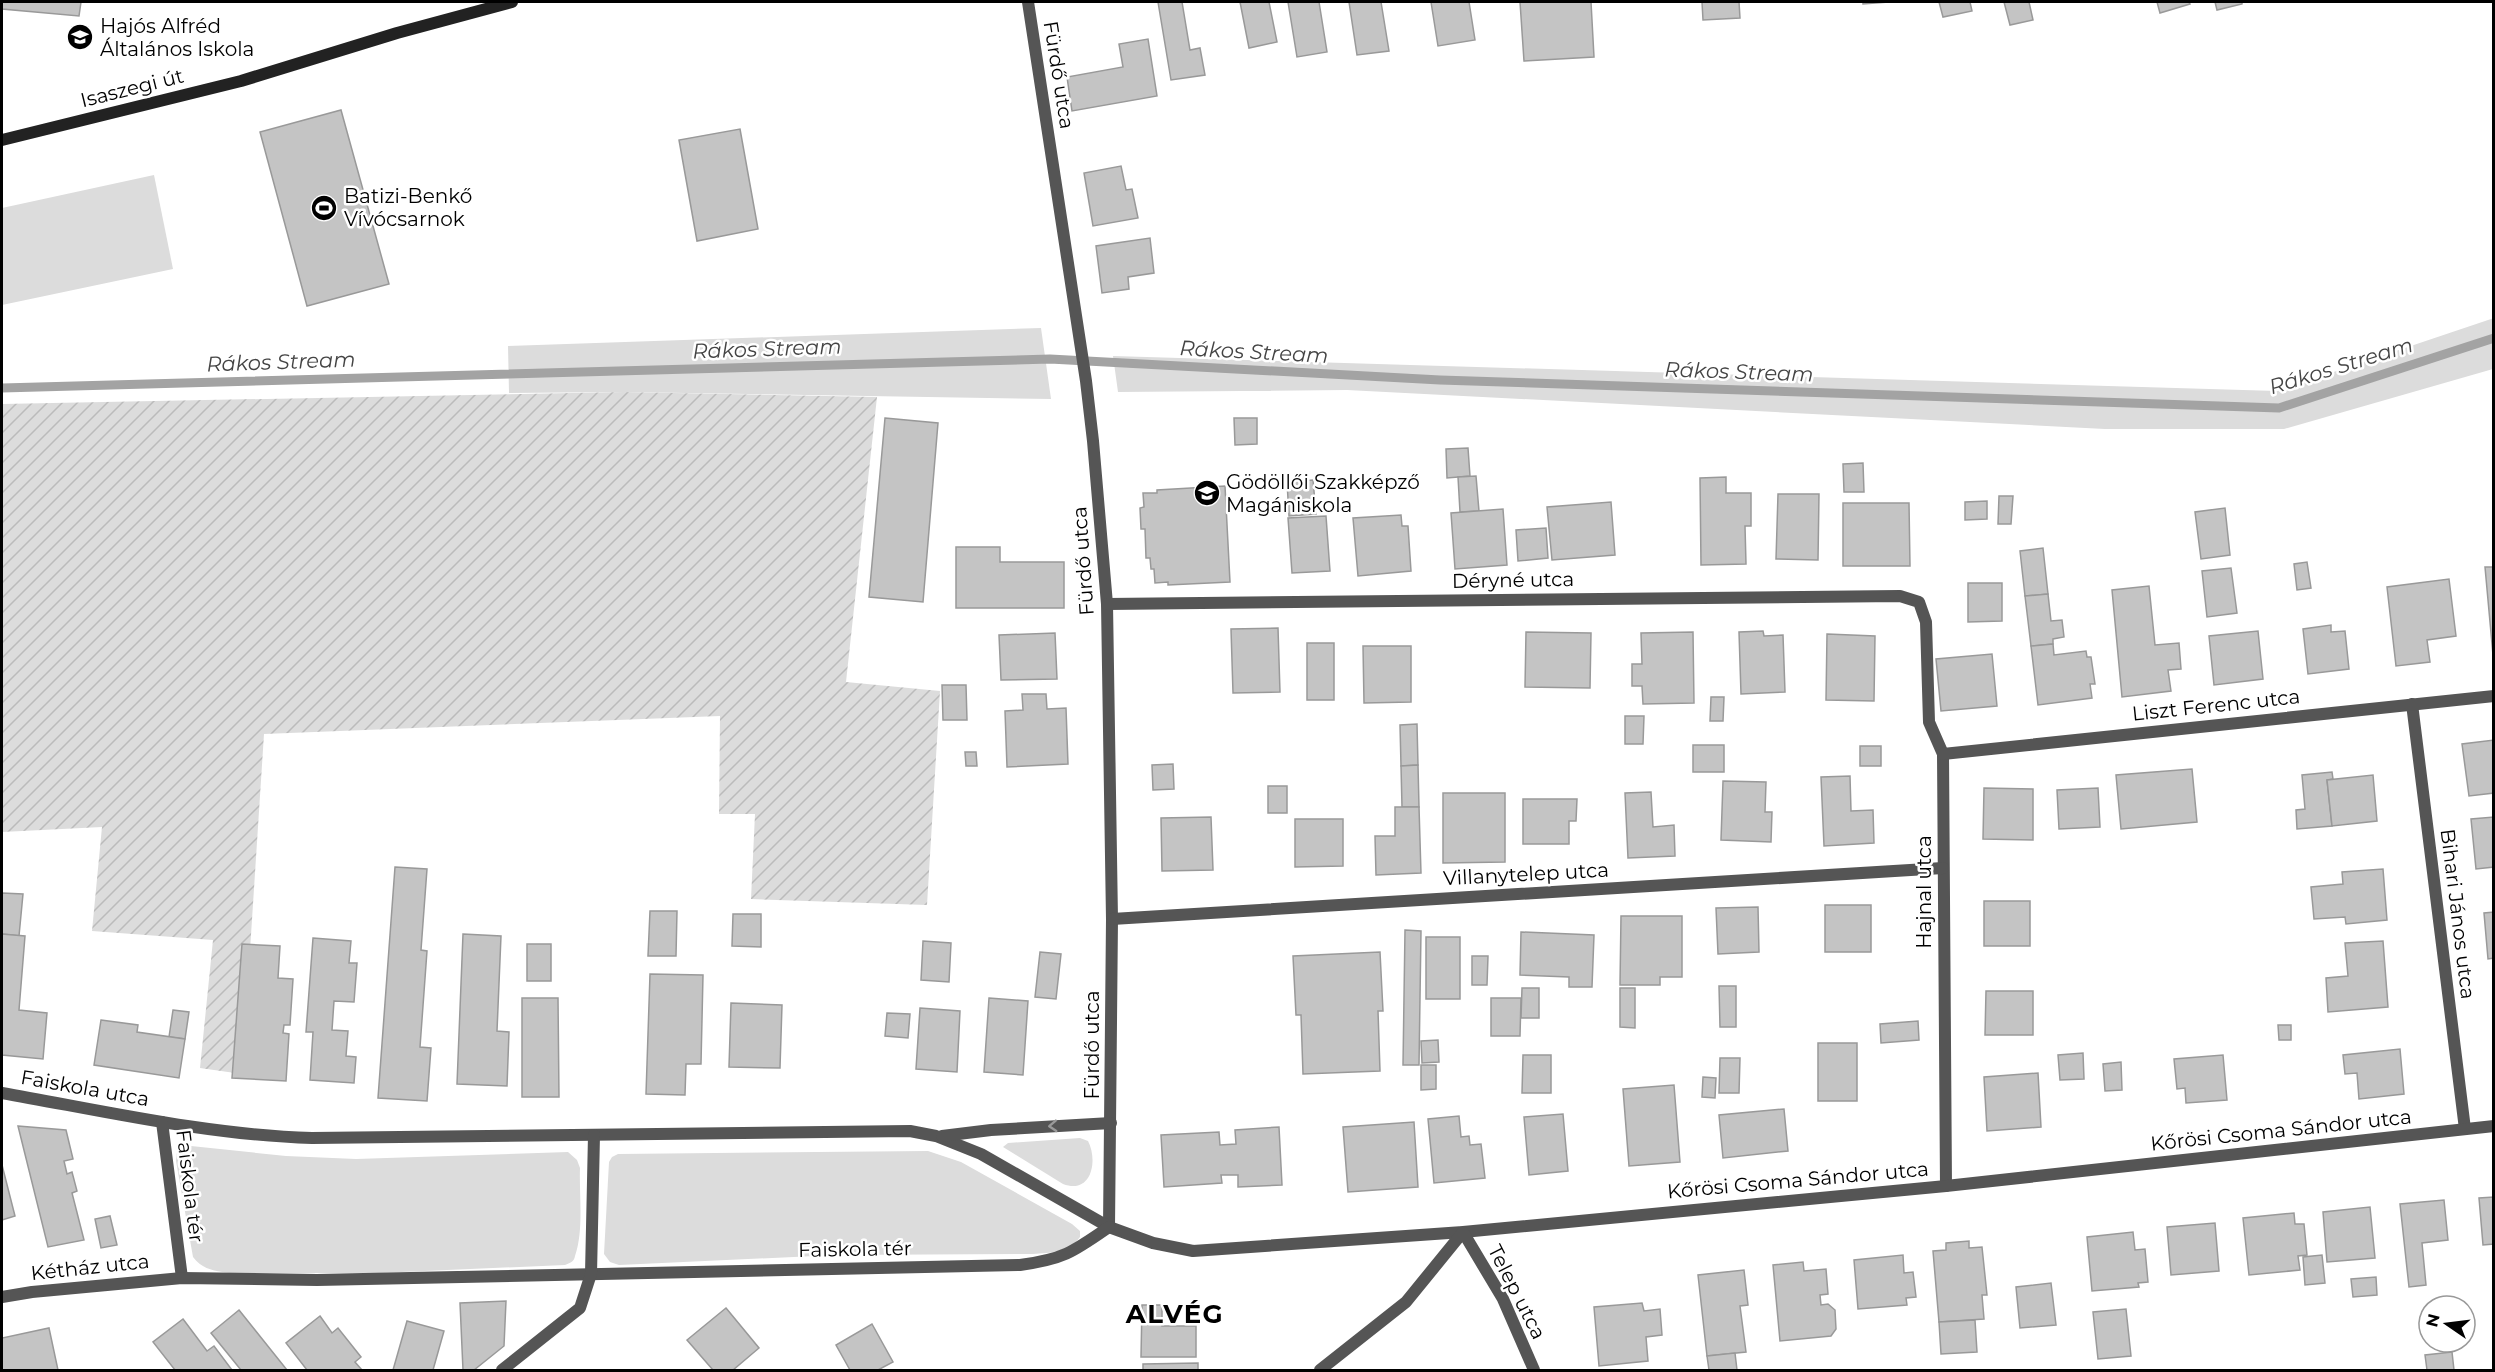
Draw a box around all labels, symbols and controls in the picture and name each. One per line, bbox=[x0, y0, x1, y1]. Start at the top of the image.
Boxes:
place label: Hajós Alfréd Általános Iskola bbox=[100, 14, 254, 61]
street label: Fürdő utca bbox=[1039, 19, 1079, 131]
school or university icon: Hajós Alfréd Általános Iskola bbox=[65, 22, 95, 52]
street label: Isaszegi út bbox=[78, 64, 186, 112]
place label: Batizi-Benkő Vívócsarnok bbox=[344, 184, 472, 231]
sports icon: Batizi-Benkő Vívócsarnok bbox=[309, 193, 339, 223]
water label: Rákos Stream bbox=[2266, 332, 2416, 399]
water label: Rákos Stream bbox=[692, 333, 842, 364]
water label: Rákos Stream bbox=[1179, 335, 1329, 368]
water label: Rákos Stream bbox=[206, 346, 356, 377]
water label: Rákos Stream bbox=[1664, 356, 1814, 387]
place label: Gödöllői Szakképző Magániskola bbox=[1226, 470, 1420, 517]
school or university icon: Gödöllői Szakképző Magániskola bbox=[1192, 478, 1222, 508]
street label: Fürdő utca bbox=[1067, 506, 1099, 616]
street label: Déryné utca bbox=[1452, 567, 1574, 593]
street label: Liszt Ferenc utca bbox=[2131, 684, 2301, 726]
street label: Bihari János utca bbox=[2436, 827, 2480, 1001]
street label: Hajnal utca bbox=[1912, 835, 1936, 949]
street label: Villanytelep utca bbox=[1442, 858, 1610, 890]
street label: Fürdő utca bbox=[1080, 990, 1104, 1100]
street label: Faiskola utca bbox=[19, 1065, 151, 1111]
street label: Kőrösi Csoma Sándor utca bbox=[2149, 1104, 2413, 1156]
one-way arrow bbox=[1048, 1120, 1057, 1133]
street label: Faiskola tér bbox=[171, 1128, 209, 1244]
street label: Kőrösi Csoma Sándor utca bbox=[1666, 1157, 1930, 1203]
street label: Faiskola tér bbox=[798, 1236, 912, 1262]
street label: Telep utca bbox=[1483, 1241, 1551, 1343]
street label: Kétház utca bbox=[30, 1249, 150, 1285]
north arrow bbox=[2417, 1294, 2477, 1354]
district label: ALVÉG bbox=[1125, 1298, 1224, 1330]
text: N bbox=[2422, 1312, 2444, 1329]

